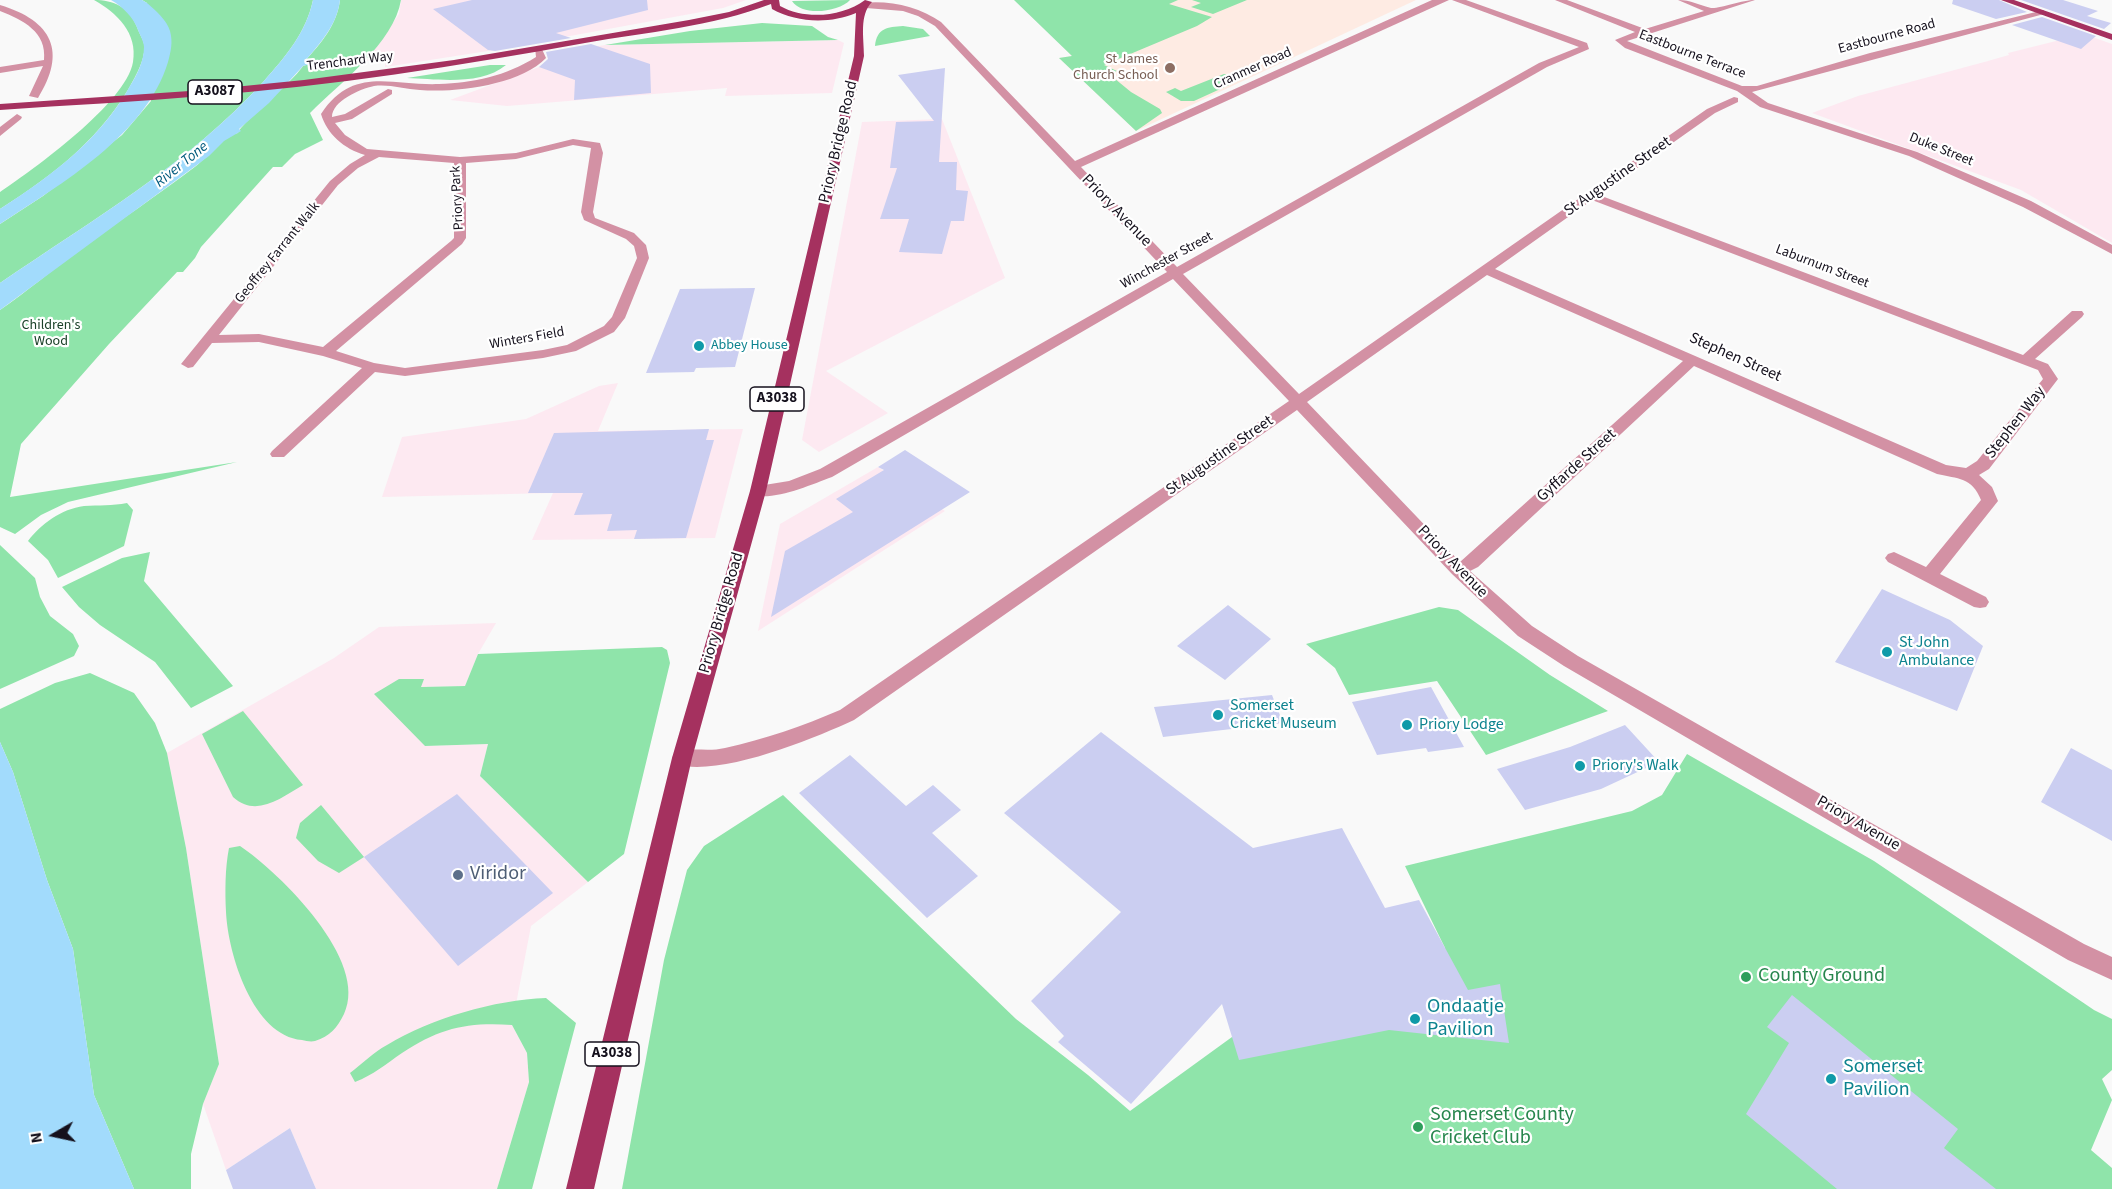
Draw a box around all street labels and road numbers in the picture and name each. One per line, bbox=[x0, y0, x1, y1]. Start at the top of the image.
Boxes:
street label: Eastbourne Road bbox=[1837, 16, 1937, 58]
street label: Eastbourne Terrace bbox=[1636, 27, 1748, 83]
street label: Cranmer Road bbox=[1211, 44, 1295, 94]
street label: Trenchard Way bbox=[306, 48, 394, 76]
street label: Priory Bridge Road bbox=[816, 79, 862, 205]
road number: A3087 bbox=[188, 80, 242, 104]
street label: Duke Street bbox=[1906, 130, 1976, 170]
street label: St Augustine Street bbox=[1561, 133, 1675, 221]
street label: Priory Park bbox=[448, 165, 468, 231]
street label: Priory Avenue bbox=[1077, 171, 1155, 251]
street label: Geoffrey Farrant Walk bbox=[232, 199, 324, 307]
street label: Winchester Street bbox=[1118, 229, 1216, 293]
street label: Laburnum Street bbox=[1773, 241, 1871, 293]
street label: Winters Field bbox=[488, 324, 566, 354]
street label: Stephen Street bbox=[1686, 329, 1784, 387]
street label: Stephen Way bbox=[1982, 383, 2050, 463]
road number: A3038 bbox=[750, 387, 804, 411]
street label: St Augustine Street bbox=[1163, 412, 1277, 500]
street label: Gyffarde Street bbox=[1533, 425, 1621, 507]
street label: Priory Avenue bbox=[1413, 522, 1491, 602]
street label: Priory Bridge Road bbox=[696, 550, 748, 676]
street label: Priory Avenue bbox=[1813, 792, 1903, 856]
road number: A3038 bbox=[585, 1042, 639, 1066]

